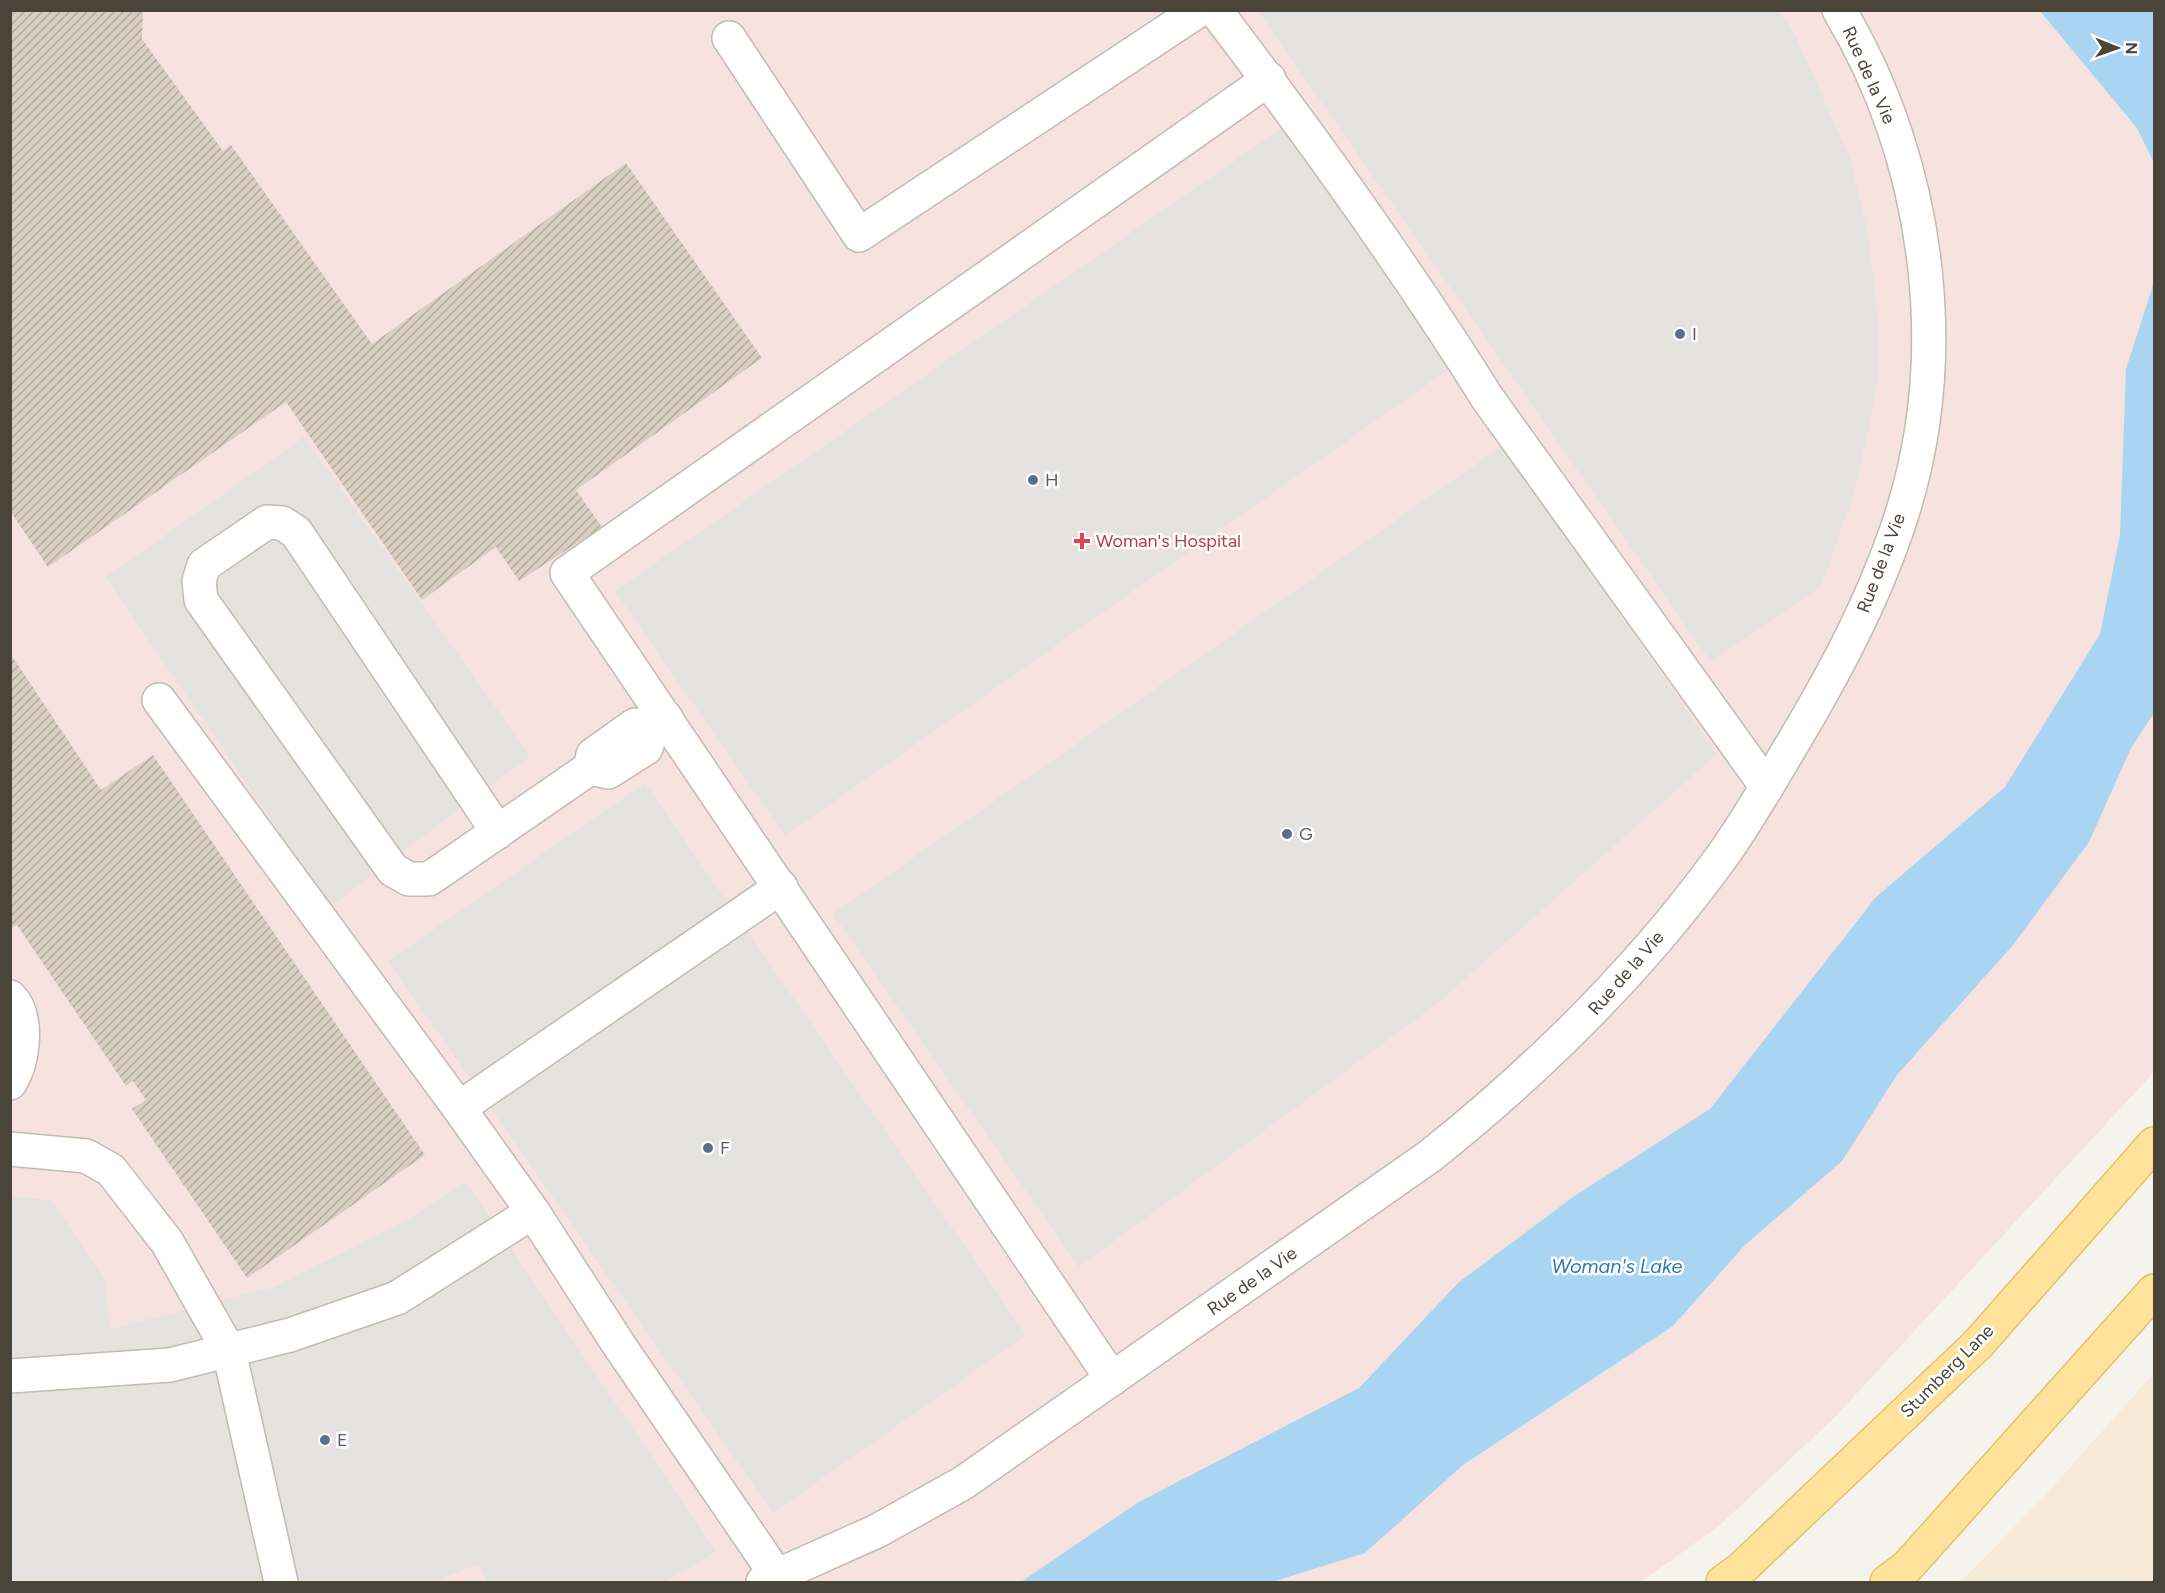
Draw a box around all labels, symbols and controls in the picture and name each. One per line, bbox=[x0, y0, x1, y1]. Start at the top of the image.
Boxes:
north arrow bbox=[2087, 18, 2147, 78]
street label: Rue de la Vie bbox=[1838, 23, 1900, 127]
text: N bbox=[2122, 42, 2141, 55]
place label: I bbox=[1692, 323, 1697, 345]
marker: I bbox=[1673, 327, 1687, 341]
place label: H bbox=[1045, 469, 1059, 491]
marker: H bbox=[1026, 473, 1040, 487]
street label: Rue de la Vie bbox=[1852, 510, 1910, 616]
place label: Woman's Hospital bbox=[1096, 530, 1241, 552]
marker: Woman's Hospital bbox=[1073, 532, 1091, 550]
place label: G bbox=[1299, 823, 1313, 845]
marker: G bbox=[1280, 827, 1294, 841]
street label: Rue de la Vie bbox=[1583, 926, 1669, 1020]
place label: F bbox=[720, 1137, 730, 1159]
marker: F bbox=[701, 1141, 715, 1155]
street label: Rue de la Vie bbox=[1203, 1242, 1301, 1320]
water label: Woman's Lake bbox=[1552, 1254, 1682, 1278]
street label: Stumberg Lane bbox=[1896, 1320, 1998, 1422]
place label: E bbox=[337, 1429, 348, 1451]
marker: E bbox=[318, 1433, 332, 1447]

